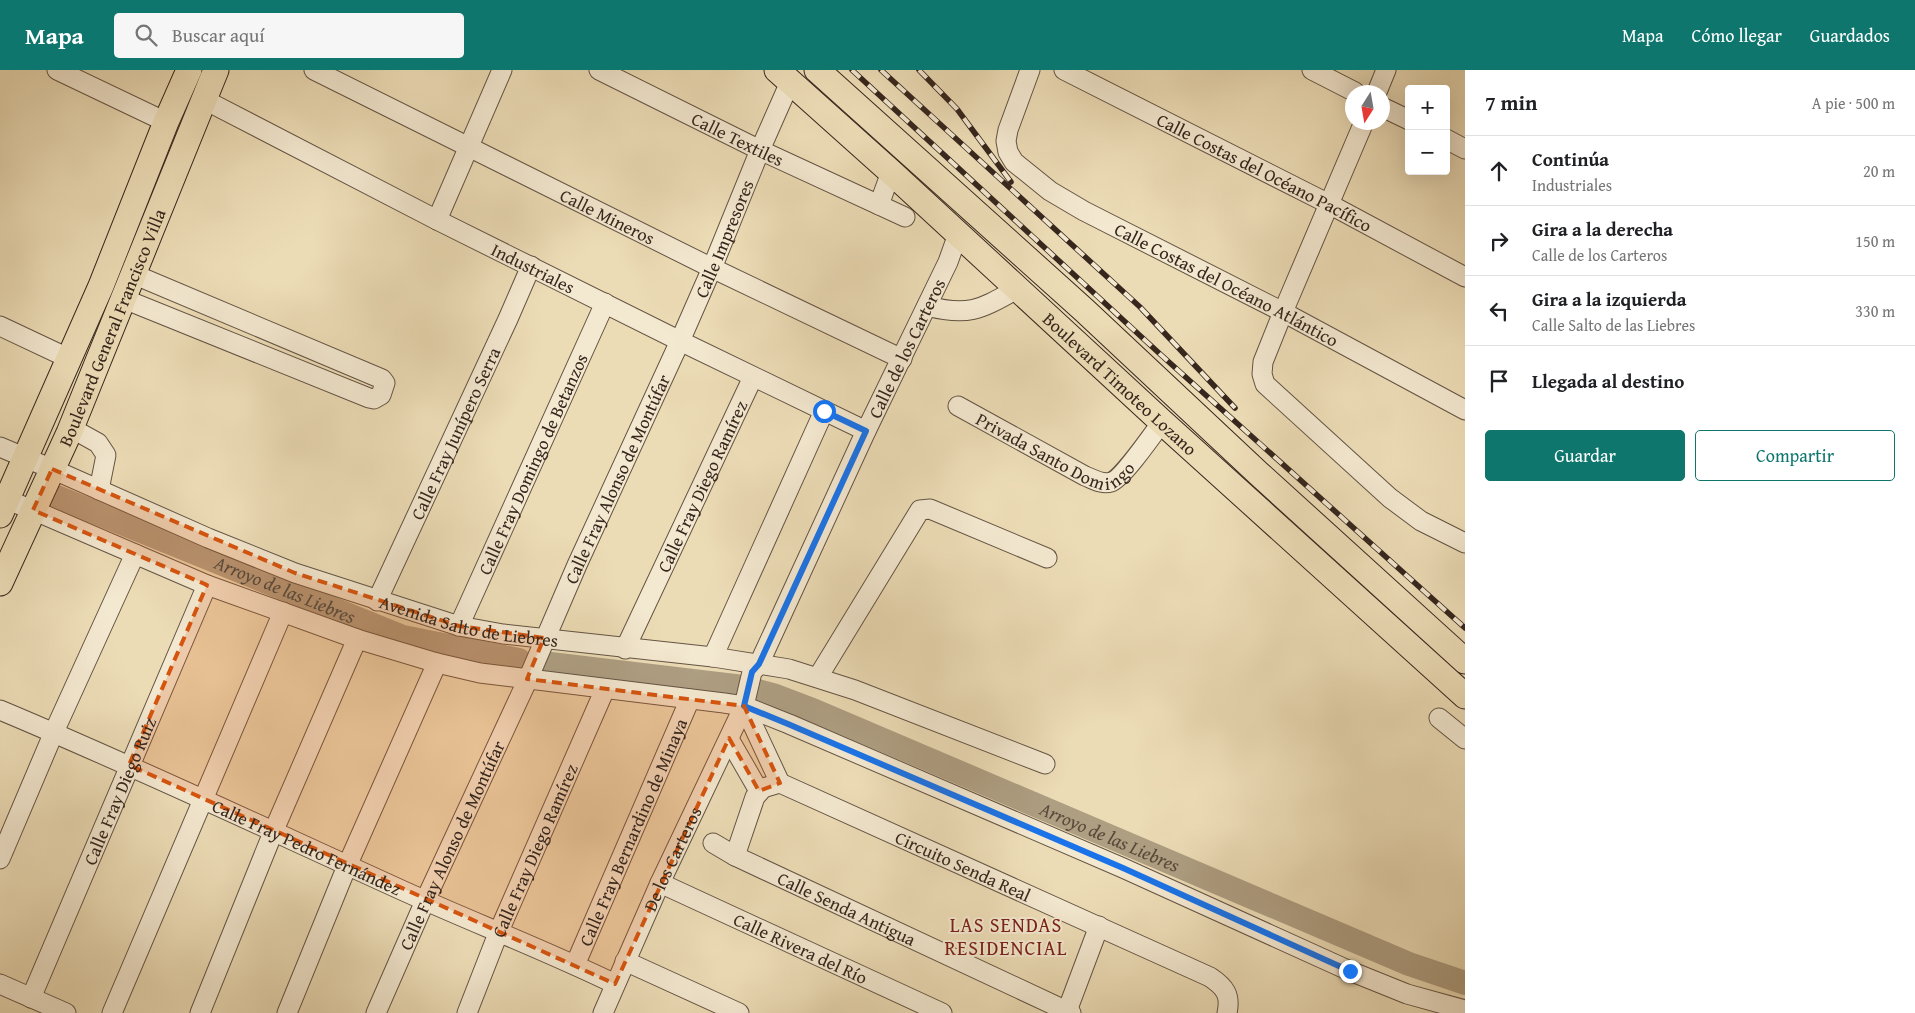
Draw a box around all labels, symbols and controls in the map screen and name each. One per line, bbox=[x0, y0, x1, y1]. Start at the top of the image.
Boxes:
search box bbox=[114, 13, 464, 58]
text: Mapa bbox=[25, 18, 84, 53]
icon: search bbox=[132, 21, 160, 49]
text: Buscar aquí bbox=[172, 21, 265, 49]
text: Mapa bbox=[1622, 22, 1664, 49]
text: Cómo llegar bbox=[1692, 22, 1782, 49]
text: Guardados bbox=[1810, 22, 1890, 49]
north arrow bbox=[1345, 85, 1390, 130]
map controls bbox=[1405, 85, 1450, 175]
button: + bbox=[1405, 85, 1450, 130]
text: 7 min bbox=[1485, 87, 1537, 118]
text: A pie · 500 m bbox=[1812, 91, 1895, 115]
street label: Calle Textiles bbox=[687, 105, 788, 173]
street label: Calle Costas del Océano Pacífico bbox=[1152, 106, 1377, 238]
button: − bbox=[1405, 130, 1450, 175]
text: Continúa bbox=[1532, 145, 1609, 173]
icon: ahead bbox=[1485, 157, 1513, 185]
text: 20 m bbox=[1863, 159, 1895, 183]
text: Industriales bbox=[1532, 173, 1612, 197]
street label: Calle Impresores bbox=[687, 175, 760, 302]
street label: Calle Mineros bbox=[556, 181, 660, 251]
street label: Boulevard General Francisco Villa bbox=[51, 204, 172, 451]
street label: Calle Costas del Océano Atlántico bbox=[1110, 215, 1344, 353]
text: Gira a la derecha bbox=[1532, 215, 1673, 243]
icon: right bbox=[1485, 227, 1513, 255]
text: 150 m bbox=[1855, 229, 1895, 253]
street label: Industriales bbox=[487, 236, 580, 300]
text: Calle de los Carteros bbox=[1532, 243, 1667, 267]
street label: Calle de los Carteros bbox=[861, 274, 952, 422]
text: Gira a la izquierda bbox=[1532, 285, 1687, 313]
icon: left bbox=[1485, 297, 1513, 325]
text: 330 m bbox=[1855, 299, 1895, 323]
street label: Boulevard Timoteo Lozano bbox=[1037, 305, 1204, 462]
text: Calle Salto de las Liebres bbox=[1532, 313, 1695, 337]
street label: Calle Fray Junípero Serra bbox=[403, 342, 507, 524]
street label: Calle Fray Domingo de Betanzos bbox=[471, 349, 594, 579]
icon: arrive bbox=[1485, 367, 1513, 395]
text: Llegada al destino bbox=[1532, 367, 1684, 395]
street label: Calle Fray Alonso de Montúfar bbox=[557, 369, 677, 588]
street label: Calle Fray Diego Ramírez bbox=[650, 396, 754, 577]
route start bbox=[813, 400, 836, 423]
street label: Privada Santo Domingo bbox=[971, 405, 1141, 496]
button: Guardar bbox=[1485, 430, 1685, 481]
button: Compartir bbox=[1695, 430, 1895, 481]
water label: Arroyo de las Liebres bbox=[210, 548, 360, 630]
street label: Avenida Salto de Liebres bbox=[376, 588, 560, 653]
street label: Calle Fray Diego Ruiz bbox=[76, 713, 163, 869]
street label: Calle Fray Bernardino de Minaya bbox=[571, 713, 694, 950]
street label: Calle Fray Alonso de Montúfar bbox=[392, 735, 511, 954]
street label: Calle Fray Diego Ramírez bbox=[484, 759, 584, 941]
street label: Calle Fray Pedro Fernández bbox=[208, 792, 406, 902]
water label: Arroyo de las Liebres bbox=[1035, 794, 1184, 879]
street label: De los Carteros bbox=[636, 802, 708, 915]
street label: Circuito Senda Real bbox=[891, 823, 1035, 908]
street label: Calle Senda Antigua bbox=[773, 864, 921, 952]
street label: Calle Rivera del Río bbox=[729, 905, 872, 990]
district label: LAS SENDAS RESIDENCIAL bbox=[945, 910, 1067, 962]
route end bbox=[1339, 960, 1362, 983]

